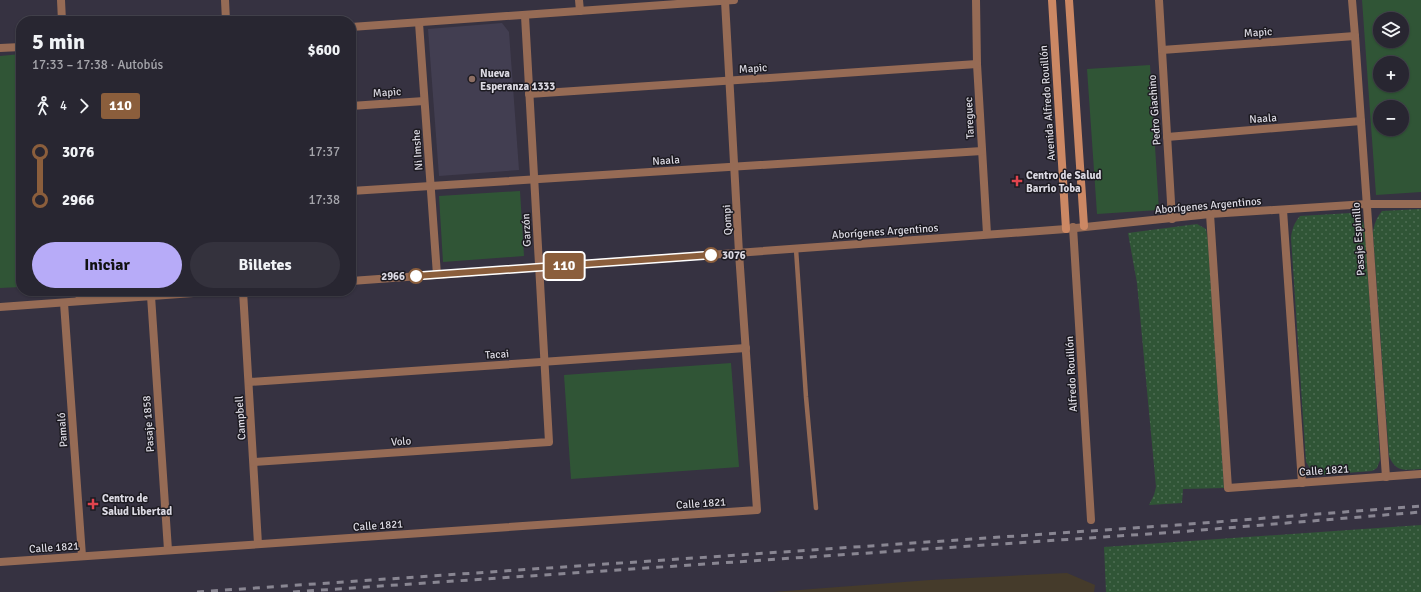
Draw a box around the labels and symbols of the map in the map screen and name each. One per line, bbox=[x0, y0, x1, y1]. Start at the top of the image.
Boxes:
street label: Mapic bbox=[1243, 25, 1273, 40]
street label: Avenida Alfredo Rouillón bbox=[1037, 45, 1058, 161]
street label: Mapic bbox=[738, 61, 768, 76]
place label: Nueva Esperanza 1333 bbox=[480, 67, 555, 93]
marker: Nueva Esperanza 1333 bbox=[467, 74, 477, 84]
street label: Pedro Giachino bbox=[1146, 74, 1163, 146]
street label: Mapic bbox=[372, 85, 402, 100]
street label: Tareguec bbox=[962, 97, 977, 139]
street label: Naala bbox=[1249, 111, 1278, 126]
street label: Ni Imshe bbox=[410, 129, 425, 171]
street label: Naala bbox=[652, 153, 681, 168]
place label: Centro de Salud Barrio Toba bbox=[1026, 169, 1102, 195]
marker: Centro de Salud Barrio Toba bbox=[1011, 175, 1023, 187]
street label: Aborígenes Argentinos bbox=[1154, 194, 1262, 217]
street label: Pasaje Espinillo bbox=[1349, 201, 1368, 276]
street label: Qompi bbox=[720, 204, 735, 236]
street label: Garzón bbox=[519, 213, 534, 247]
street label: Aborígenes Argentinos bbox=[831, 221, 939, 242]
marker: 3076 bbox=[703, 247, 719, 263]
place label: 3076 bbox=[722, 249, 746, 262]
line badge: 110 bbox=[541, 253, 587, 279]
marker: 2966 bbox=[408, 268, 424, 284]
place label: 2966 bbox=[381, 270, 405, 283]
street label: Alfredo Rouillón bbox=[1063, 336, 1080, 412]
street label: Tacai bbox=[485, 347, 509, 362]
street label: Pasaje 1858 bbox=[140, 395, 157, 453]
street label: Campbell bbox=[232, 395, 249, 441]
street label: Pamaló bbox=[55, 412, 70, 448]
street label: Volo bbox=[390, 434, 412, 449]
street label: Calle 1821 bbox=[1299, 462, 1350, 479]
place label: Centro de Salud Libertad bbox=[102, 492, 172, 518]
street label: Calle 1821 bbox=[676, 495, 727, 512]
marker: Centro de Salud Libertad bbox=[87, 498, 99, 510]
street label: Calle 1821 bbox=[353, 517, 404, 534]
street label: Calle 1821 bbox=[29, 539, 80, 556]

